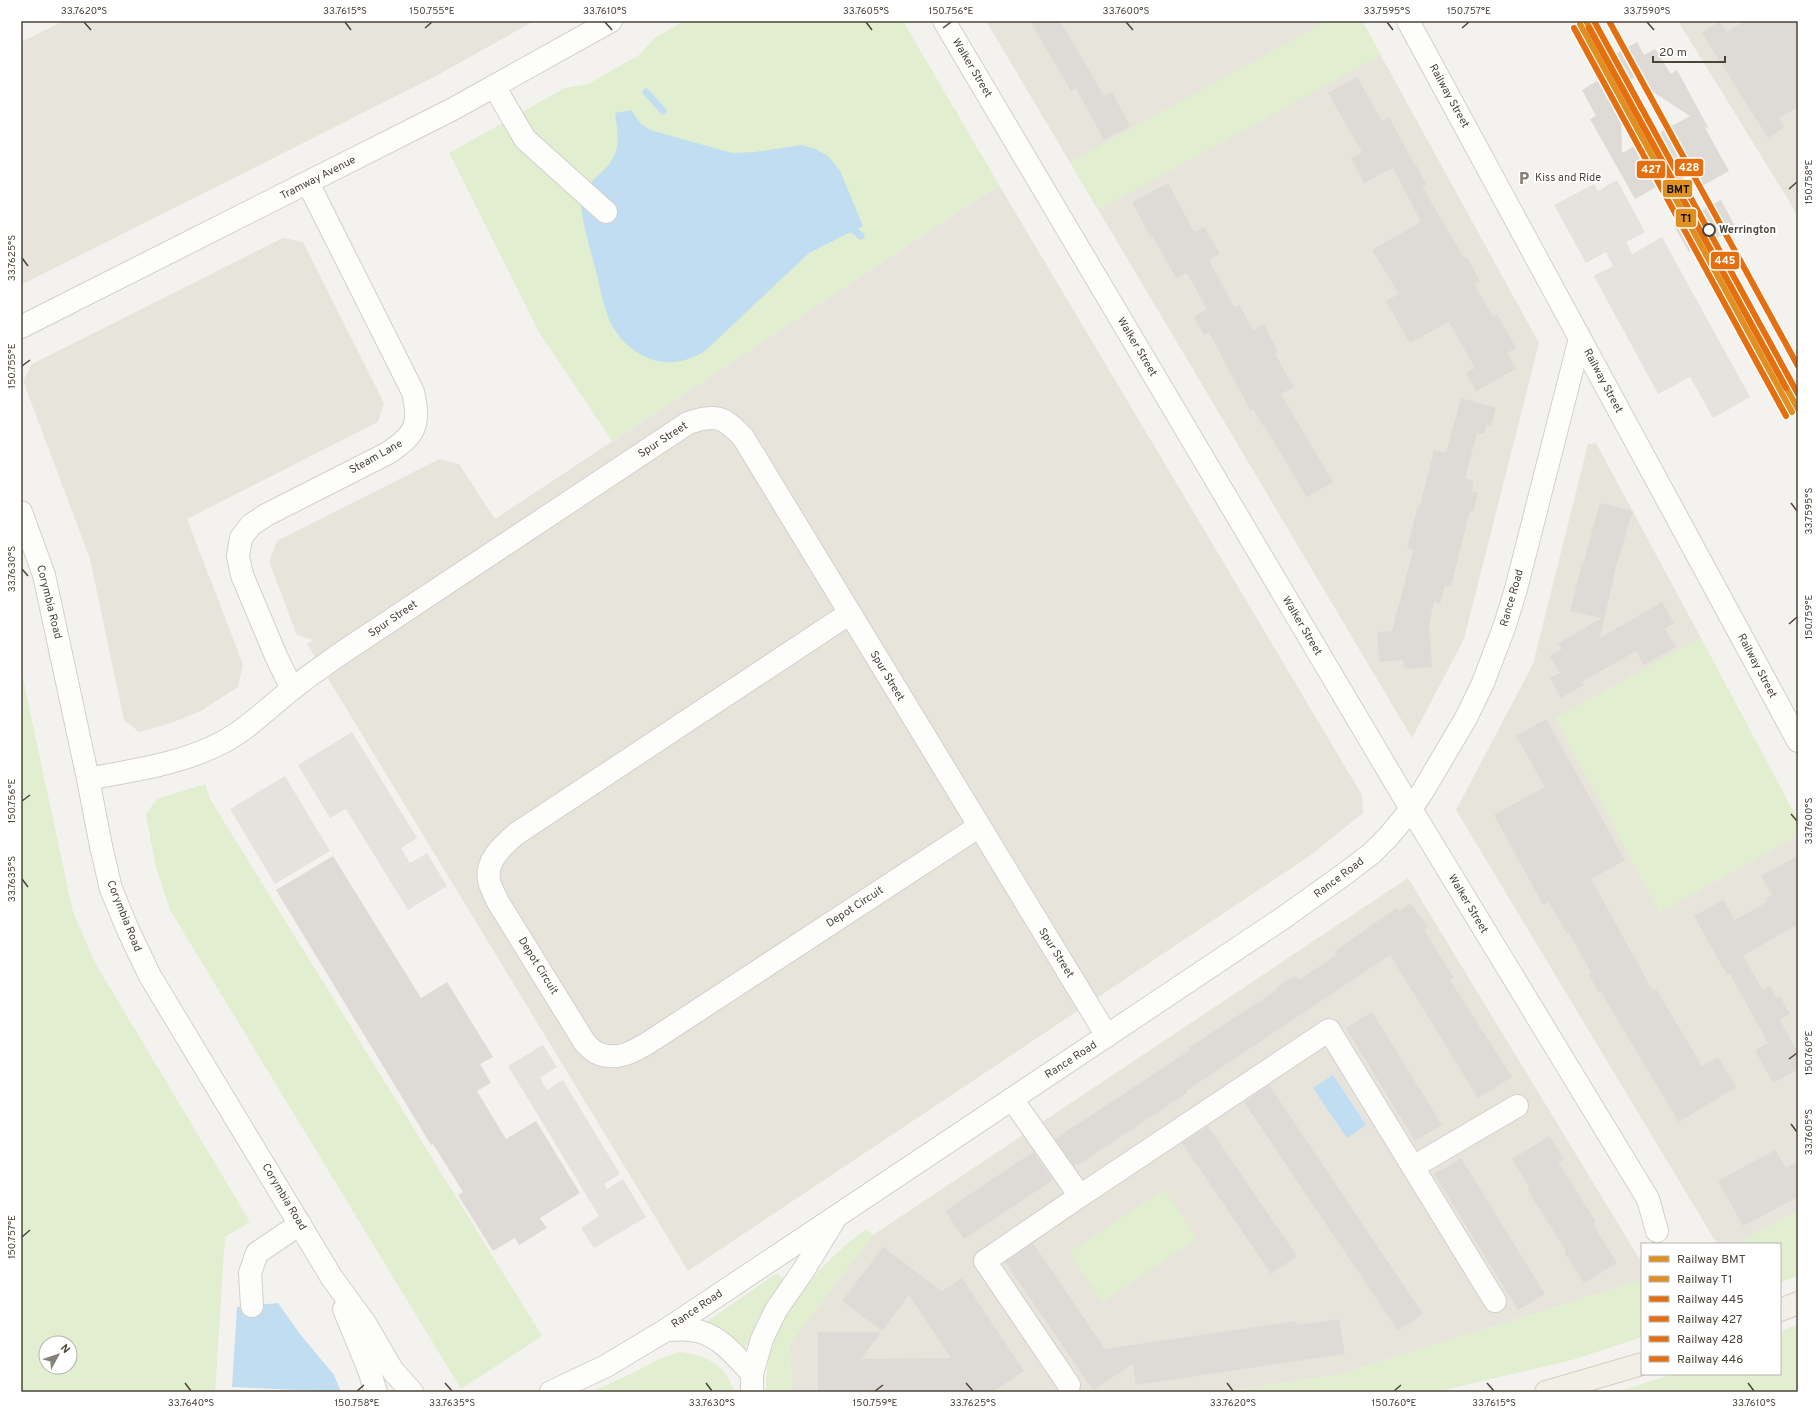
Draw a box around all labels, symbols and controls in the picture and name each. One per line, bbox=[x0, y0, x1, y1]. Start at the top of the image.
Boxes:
text: 33.7620°S bbox=[61, 5, 107, 18]
text: 33.7615°S bbox=[323, 5, 367, 18]
text: 150.755°E bbox=[409, 5, 455, 18]
text: 33.7610°S bbox=[583, 5, 627, 18]
text: 33.7605°S bbox=[843, 5, 889, 18]
text: 150.756°E bbox=[928, 5, 974, 18]
text: 33.7600°S bbox=[1103, 5, 1149, 18]
text: 33.7595°S bbox=[1364, 5, 1410, 18]
text: 150.757°E bbox=[1447, 5, 1491, 18]
text: 33.7590°S bbox=[1624, 5, 1670, 18]
street label: Walker Street bbox=[949, 36, 995, 100]
scale bar bbox=[1653, 38, 1725, 64]
text: 20 m bbox=[1659, 45, 1687, 61]
street label: Railway Street bbox=[1426, 62, 1472, 130]
street label: Tramway Avenue bbox=[278, 153, 358, 203]
line badge: 428 bbox=[1674, 158, 1704, 177]
text: 150.758°E bbox=[1803, 159, 1816, 205]
line badge: 427 bbox=[1636, 160, 1666, 179]
text: 428 bbox=[1679, 161, 1699, 175]
text: 427 bbox=[1641, 163, 1661, 177]
parking icon: Kiss and Ride bbox=[1516, 170, 1532, 186]
place label: Kiss and Ride bbox=[1535, 171, 1601, 185]
line badge: BMT bbox=[1662, 179, 1693, 198]
text: BMT bbox=[1666, 183, 1690, 197]
line badge: T1 bbox=[1675, 208, 1697, 228]
text: T1 bbox=[1680, 212, 1692, 226]
marker: Werrington bbox=[1702, 223, 1716, 237]
place label: Werrington bbox=[1719, 223, 1776, 237]
text: 33.7625°S bbox=[6, 235, 19, 281]
line badge: 445 bbox=[1710, 251, 1740, 270]
text: 445 bbox=[1715, 254, 1736, 268]
street label: Walker Street bbox=[1114, 315, 1160, 379]
text: 150.755°E bbox=[6, 343, 19, 389]
street label: Railway Street bbox=[1580, 346, 1626, 416]
street label: Spur Street bbox=[636, 419, 690, 461]
street label: Steam Lane bbox=[347, 437, 405, 477]
text: 33.7595°S bbox=[1803, 488, 1816, 534]
text: 33.7630°S bbox=[6, 546, 19, 592]
street label: Corymbia Road bbox=[33, 564, 65, 640]
street label: Rance Road bbox=[1497, 568, 1527, 628]
street label: Walker Street bbox=[1279, 594, 1325, 658]
text: 150.759°E bbox=[1803, 595, 1816, 639]
street label: Spur Street bbox=[366, 597, 420, 641]
street label: Railway Street bbox=[1734, 631, 1780, 701]
street label: Spur Street bbox=[867, 648, 907, 704]
text: 150.756°E bbox=[6, 778, 19, 824]
text: 33.7600°S bbox=[1803, 798, 1816, 844]
street label: Rance Road bbox=[1311, 855, 1367, 901]
text: 33.7635°S bbox=[6, 856, 19, 902]
street label: Walker Street bbox=[1445, 872, 1491, 936]
street label: Corymbia Road bbox=[103, 878, 145, 954]
street label: Depot Circuit bbox=[824, 883, 886, 931]
street label: Spur Street bbox=[1035, 925, 1077, 981]
street label: Depot Circuit bbox=[515, 935, 561, 997]
text: 150.760°E bbox=[1803, 1031, 1816, 1075]
street label: Rance Road bbox=[1042, 1038, 1100, 1082]
text: 33.7605°S bbox=[1803, 1109, 1816, 1155]
street label: Corymbia Road bbox=[259, 1161, 309, 1233]
text: 150.757°E bbox=[6, 1215, 19, 1259]
legend bbox=[1641, 1243, 1781, 1375]
text: Railway BMT bbox=[1677, 1252, 1746, 1268]
text: Railway T1 bbox=[1677, 1272, 1732, 1288]
street label: Rance Road bbox=[669, 1287, 725, 1331]
text: Railway 445 bbox=[1677, 1292, 1744, 1308]
text: Railway 427 bbox=[1677, 1312, 1742, 1328]
text: Railway 428 bbox=[1677, 1332, 1743, 1348]
north arrow bbox=[38, 1335, 78, 1375]
text: N bbox=[57, 1342, 73, 1357]
text: Railway 446 bbox=[1677, 1352, 1743, 1368]
text: 33.7640°S bbox=[168, 1397, 214, 1410]
text: 150.758°E bbox=[334, 1397, 380, 1410]
text: 33.7635°S bbox=[429, 1397, 475, 1410]
text: 33.7630°S bbox=[689, 1397, 735, 1410]
text: 150.759°E bbox=[853, 1397, 897, 1410]
text: 33.7625°S bbox=[950, 1397, 996, 1410]
text: 33.7620°S bbox=[1210, 1397, 1256, 1410]
text: 150.760°E bbox=[1372, 1397, 1416, 1410]
text: 33.7615°S bbox=[1472, 1397, 1516, 1410]
text: 33.7610°S bbox=[1732, 1397, 1776, 1410]

